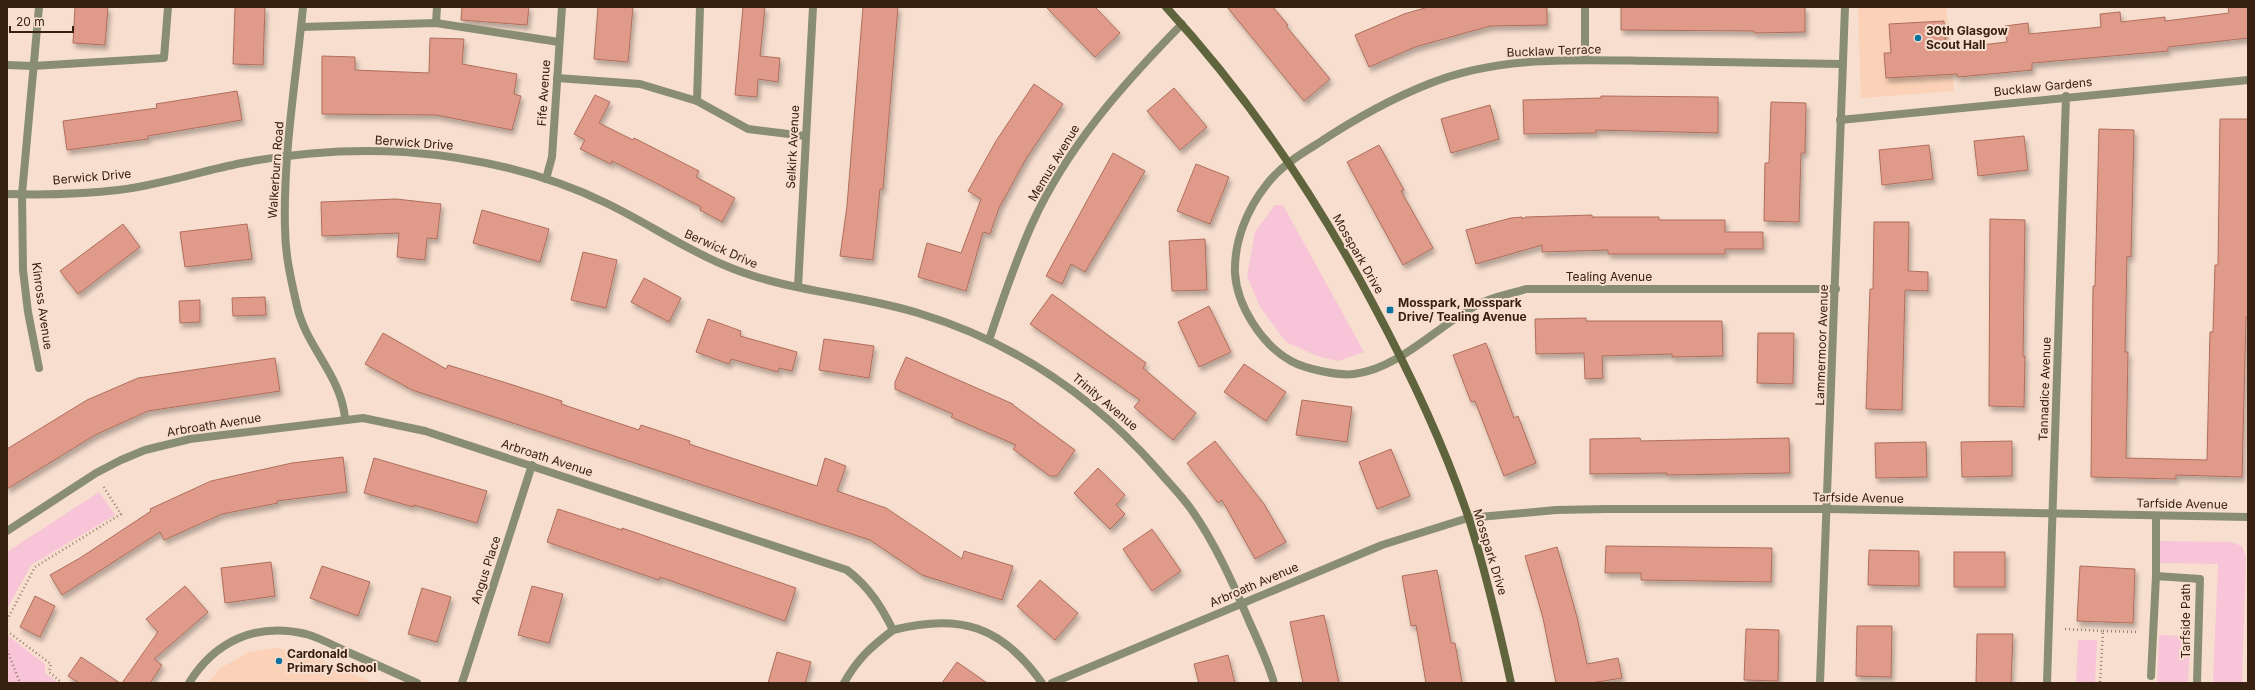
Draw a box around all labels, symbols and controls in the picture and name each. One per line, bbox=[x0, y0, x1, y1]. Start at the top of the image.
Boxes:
scale bar bbox=[10, 8, 73, 34]
text: 20 m bbox=[16, 14, 45, 29]
place label: 30th Glasgow Scout Hall bbox=[1926, 23, 2009, 52]
marker: 30th Glasgow Scout Hall bbox=[1913, 33, 1923, 43]
street label: Bucklaw Terrace bbox=[1506, 41, 1602, 60]
street label: Fife Avenue bbox=[534, 59, 553, 127]
street label: Bucklaw Gardens bbox=[1993, 74, 2093, 99]
street label: Selkirk Avenue bbox=[783, 105, 802, 189]
street label: Walkerburn Road bbox=[265, 121, 286, 219]
street label: Memus Avenue bbox=[1025, 121, 1082, 204]
street label: Berwick Drive bbox=[374, 132, 454, 153]
street label: Berwick Drive bbox=[52, 166, 132, 187]
street label: Mosspark Drive bbox=[1330, 211, 1387, 296]
street label: Berwick Drive bbox=[682, 226, 760, 271]
street label: Kinross Avenue bbox=[29, 261, 56, 351]
street label: Tealing Avenue bbox=[1566, 269, 1652, 284]
street label: Lammermoor Avenue bbox=[1812, 284, 1831, 406]
place label: Mosspark, Mosspark Drive/ Tealing Avenue bbox=[1398, 295, 1527, 324]
marker: Mosspark, Mosspark Drive/ Tealing Avenue bbox=[1385, 305, 1395, 315]
street label: Tannadice Avenue bbox=[2035, 337, 2054, 441]
street label: Trinity Avenue bbox=[1069, 370, 1141, 433]
street label: Arbroath Avenue bbox=[166, 410, 262, 439]
street label: Arbroath Avenue bbox=[500, 436, 595, 479]
street label: Tarfside Avenue bbox=[1812, 489, 1904, 506]
street label: Tarfside Avenue bbox=[2136, 495, 2228, 512]
street label: Mosspark Drive bbox=[1470, 507, 1511, 597]
street label: Angus Place bbox=[467, 534, 504, 606]
street label: Arbroath Avenue bbox=[1207, 559, 1301, 610]
street label: Tarfside Path bbox=[2178, 584, 2193, 658]
place label: Cardonald Primary School bbox=[287, 646, 376, 675]
marker: Cardonald Primary School bbox=[274, 656, 284, 666]

